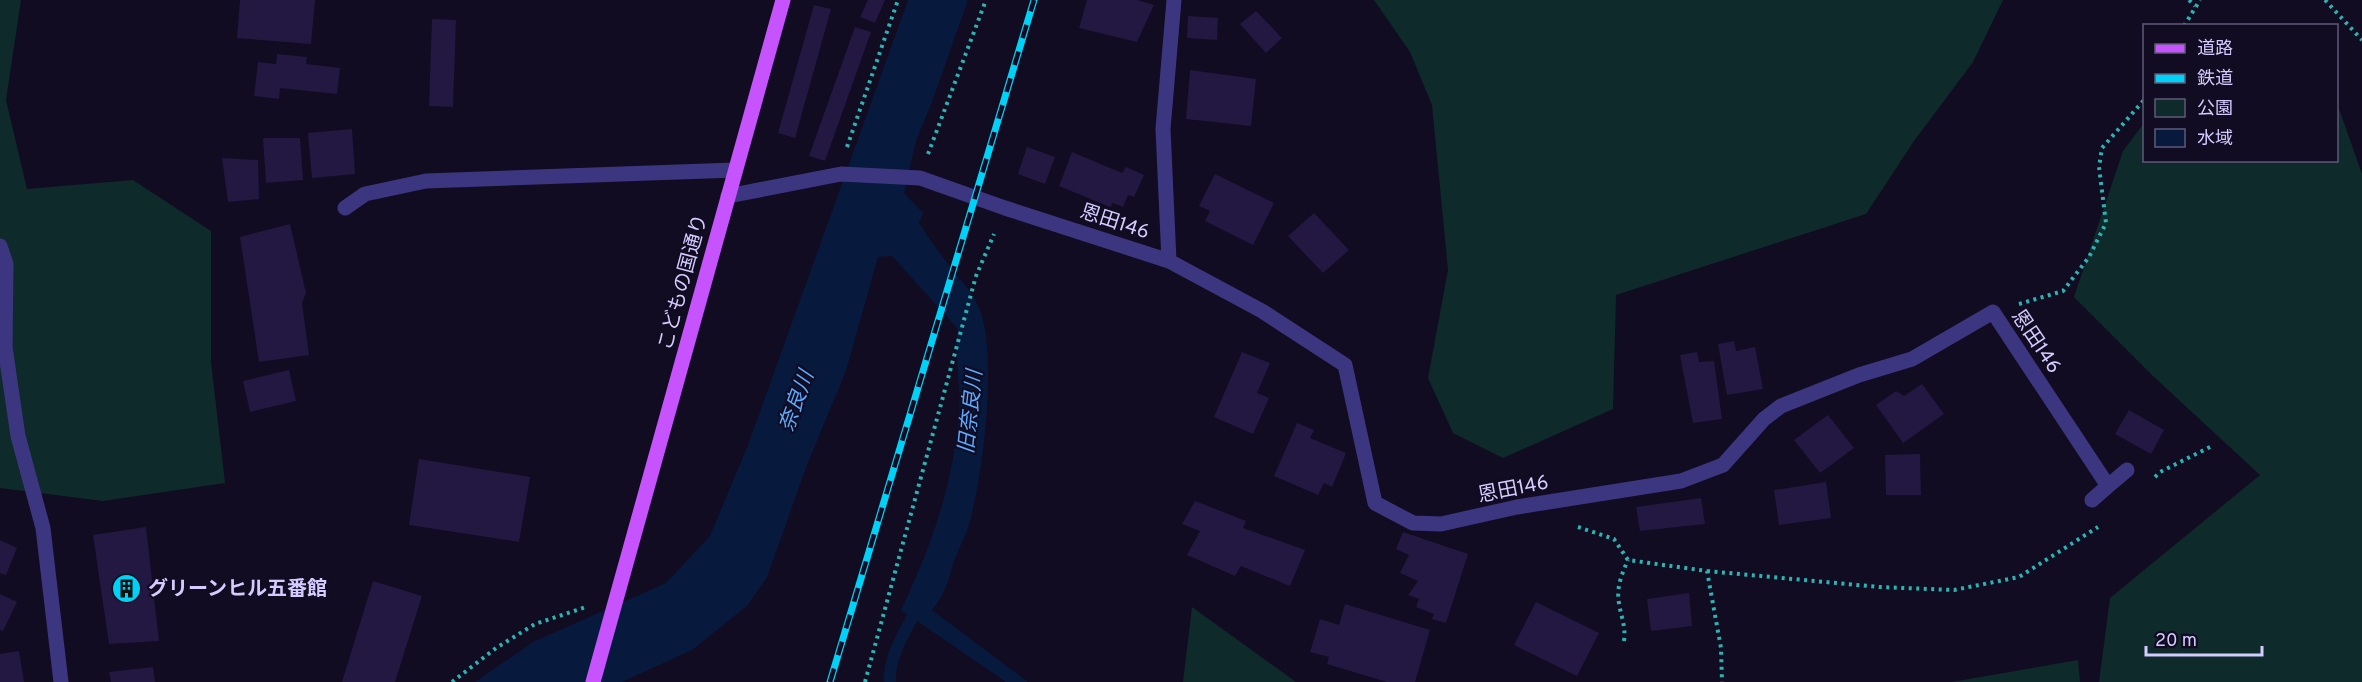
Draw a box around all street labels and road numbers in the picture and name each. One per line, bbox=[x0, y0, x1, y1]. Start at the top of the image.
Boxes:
street label: 恩田146 bbox=[1076, 200, 1152, 246]
street label: こどもの国通り bbox=[653, 212, 715, 353]
street label: 恩田146 bbox=[2005, 305, 2066, 379]
street label: 恩田146 bbox=[1476, 470, 1551, 510]

